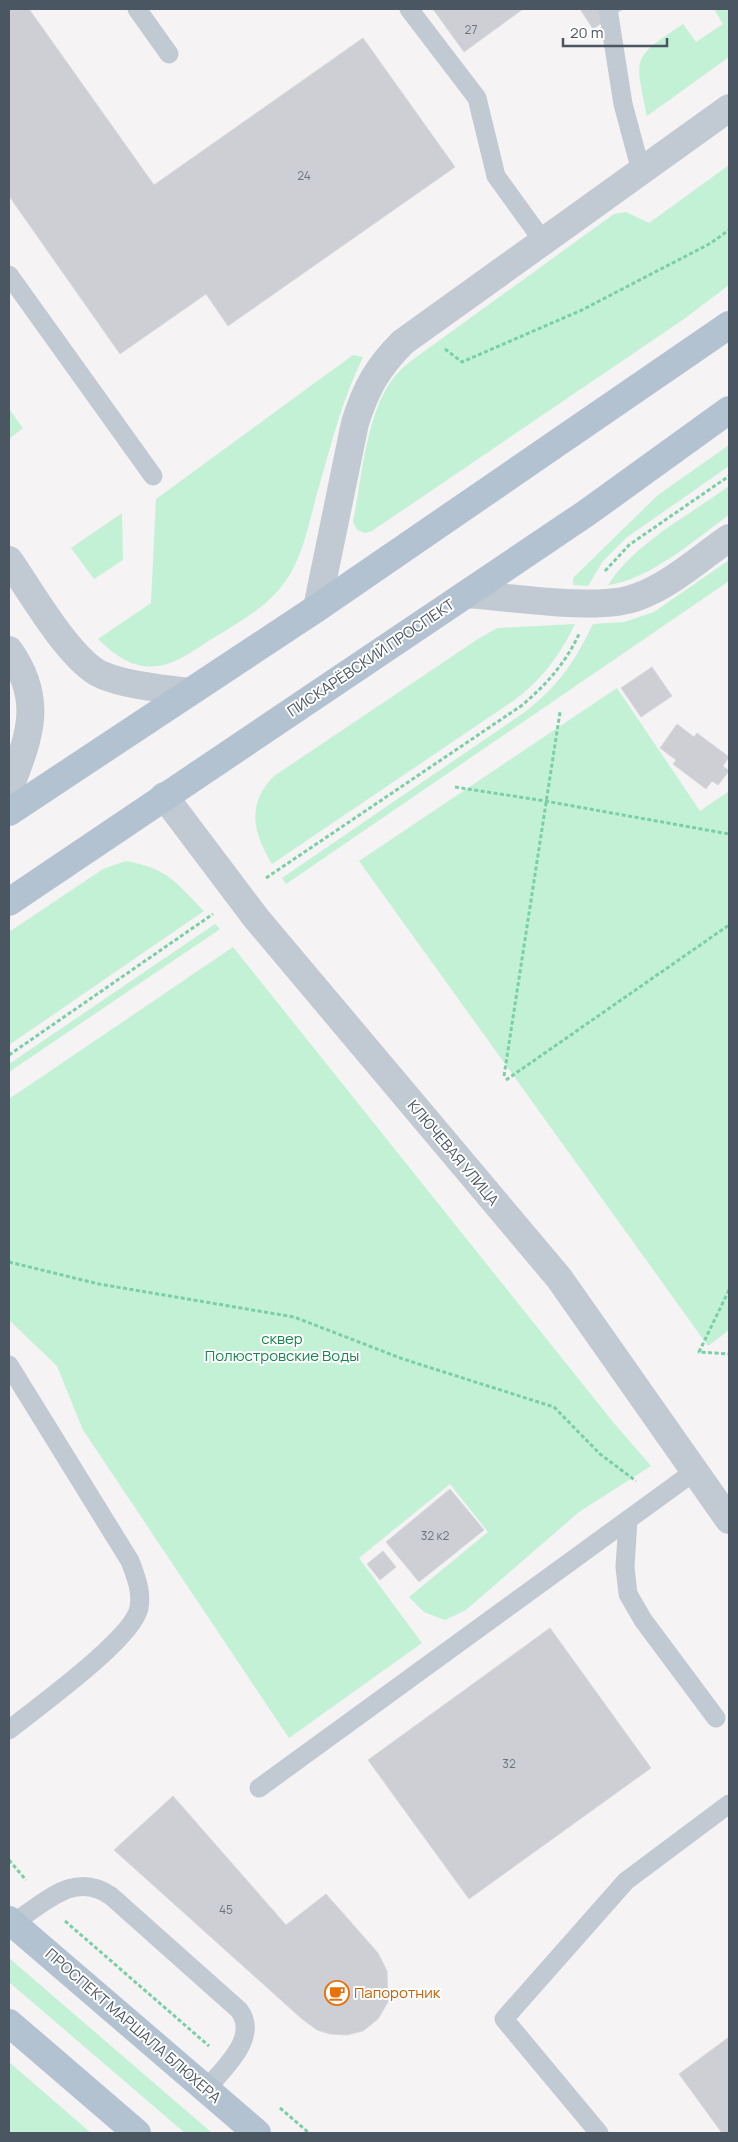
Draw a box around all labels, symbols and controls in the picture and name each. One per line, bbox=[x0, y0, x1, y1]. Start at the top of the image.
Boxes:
scale bar bbox=[563, 15, 667, 47]
house number: 27 bbox=[465, 21, 477, 38]
text: 20 m bbox=[570, 22, 603, 43]
house number: 24 bbox=[297, 167, 311, 184]
street label: ПИСКАРЁВСКИЙ ПРОСПЕКТ bbox=[283, 594, 459, 722]
street label: КЛЮЧЕВАЯ УЛИЦА bbox=[403, 1095, 504, 1210]
park label: сквер Полюстровские Воды bbox=[205, 1328, 359, 1366]
house number: 32 к2 bbox=[421, 1527, 449, 1544]
house number: 32 bbox=[502, 1755, 516, 1772]
house number: 45 bbox=[219, 1901, 233, 1918]
street label: ПРОСПЕКТ МАРШАЛА БЛЮХЕРА bbox=[41, 1943, 226, 2108]
cafe icon: Папоротник bbox=[324, 1980, 350, 2006]
place label: Папоротник bbox=[354, 1982, 441, 2003]

